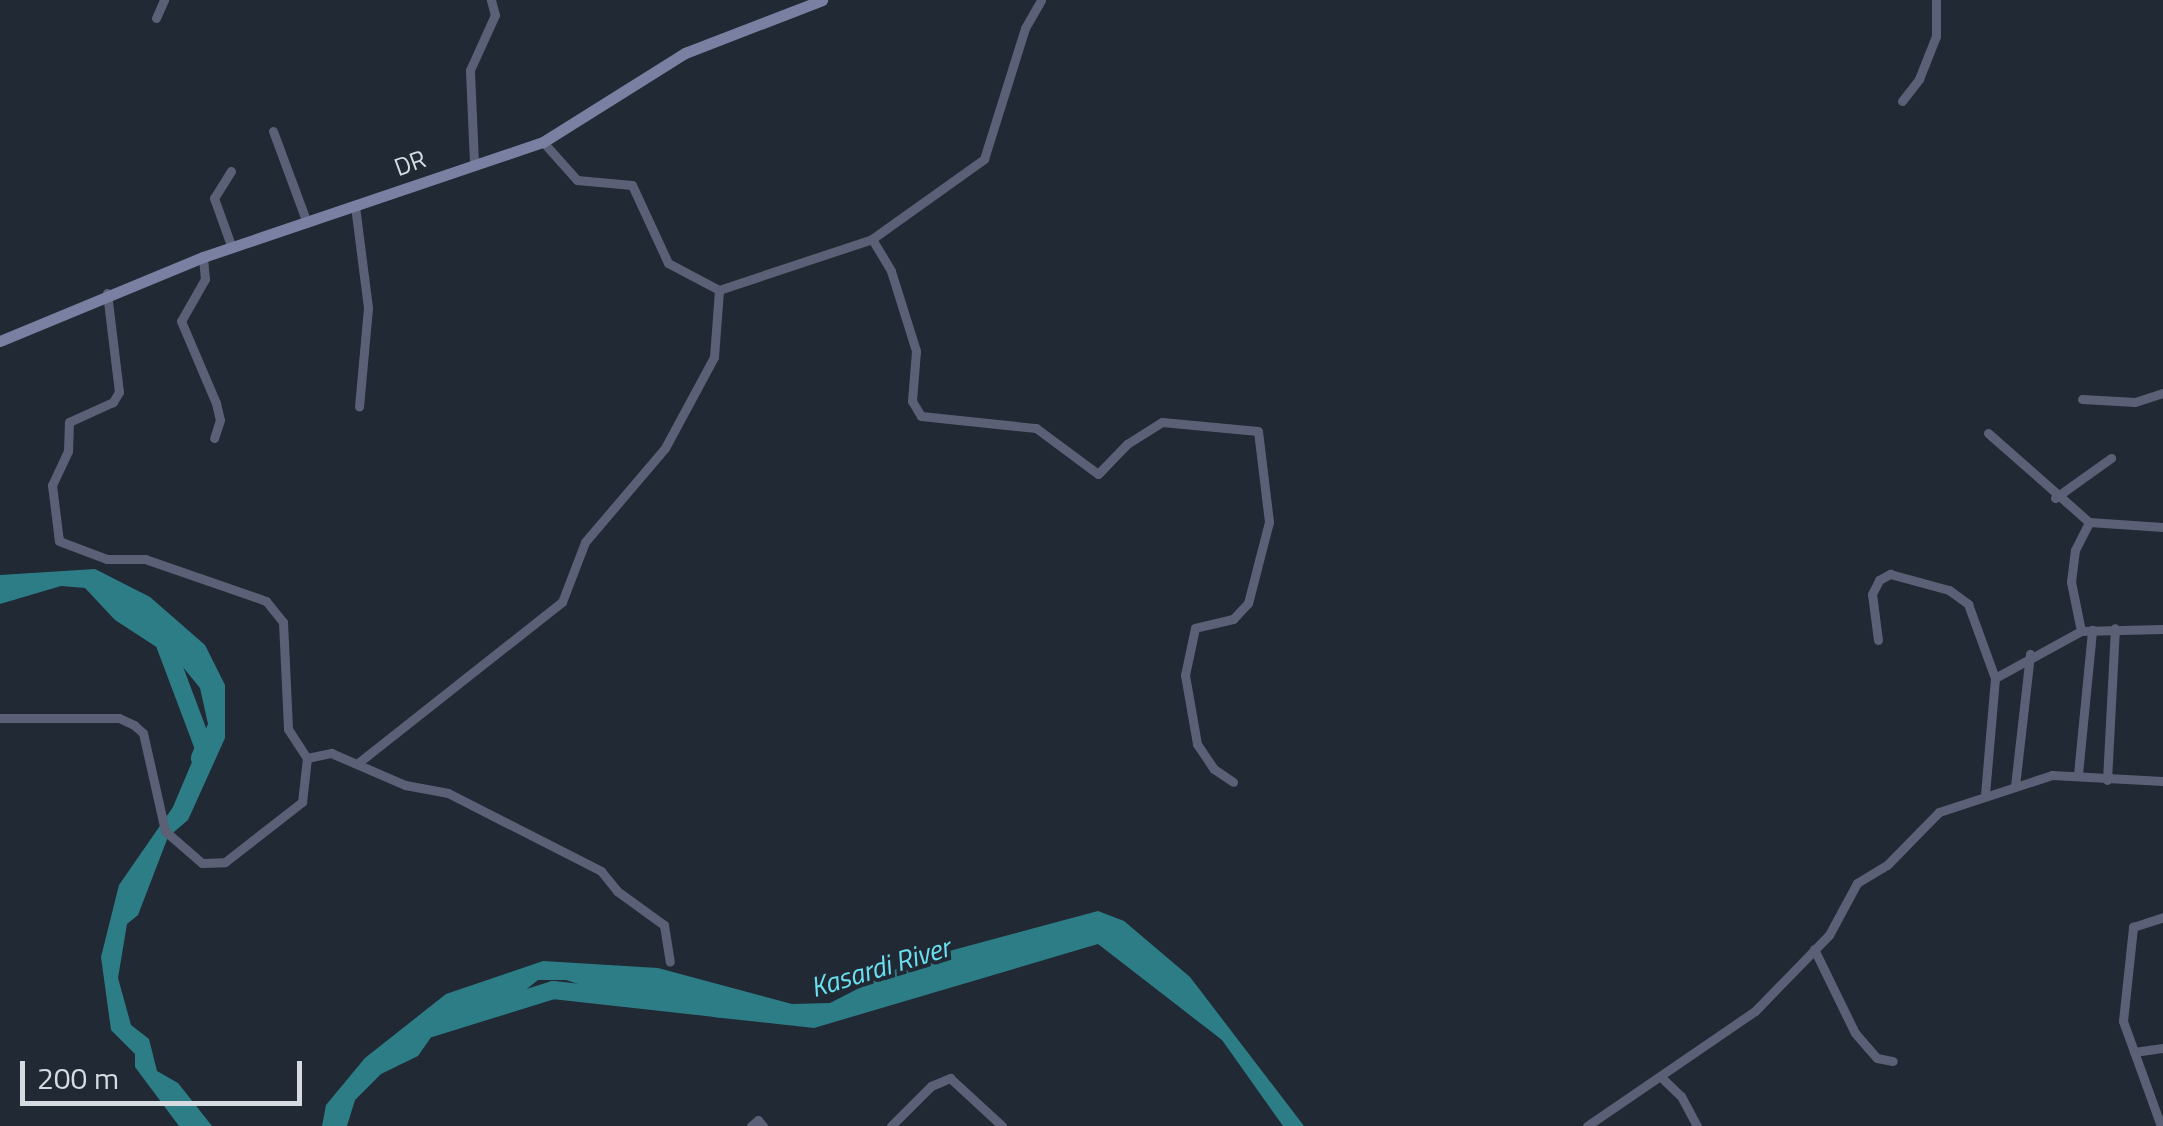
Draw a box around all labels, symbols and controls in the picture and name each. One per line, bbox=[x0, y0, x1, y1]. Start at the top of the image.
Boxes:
street label: DR bbox=[390, 144, 430, 182]
water label: Kasardi River bbox=[806, 930, 954, 1004]
scale bar bbox=[25, 1041, 308, 1103]
text: 200 m bbox=[37, 1055, 119, 1101]

